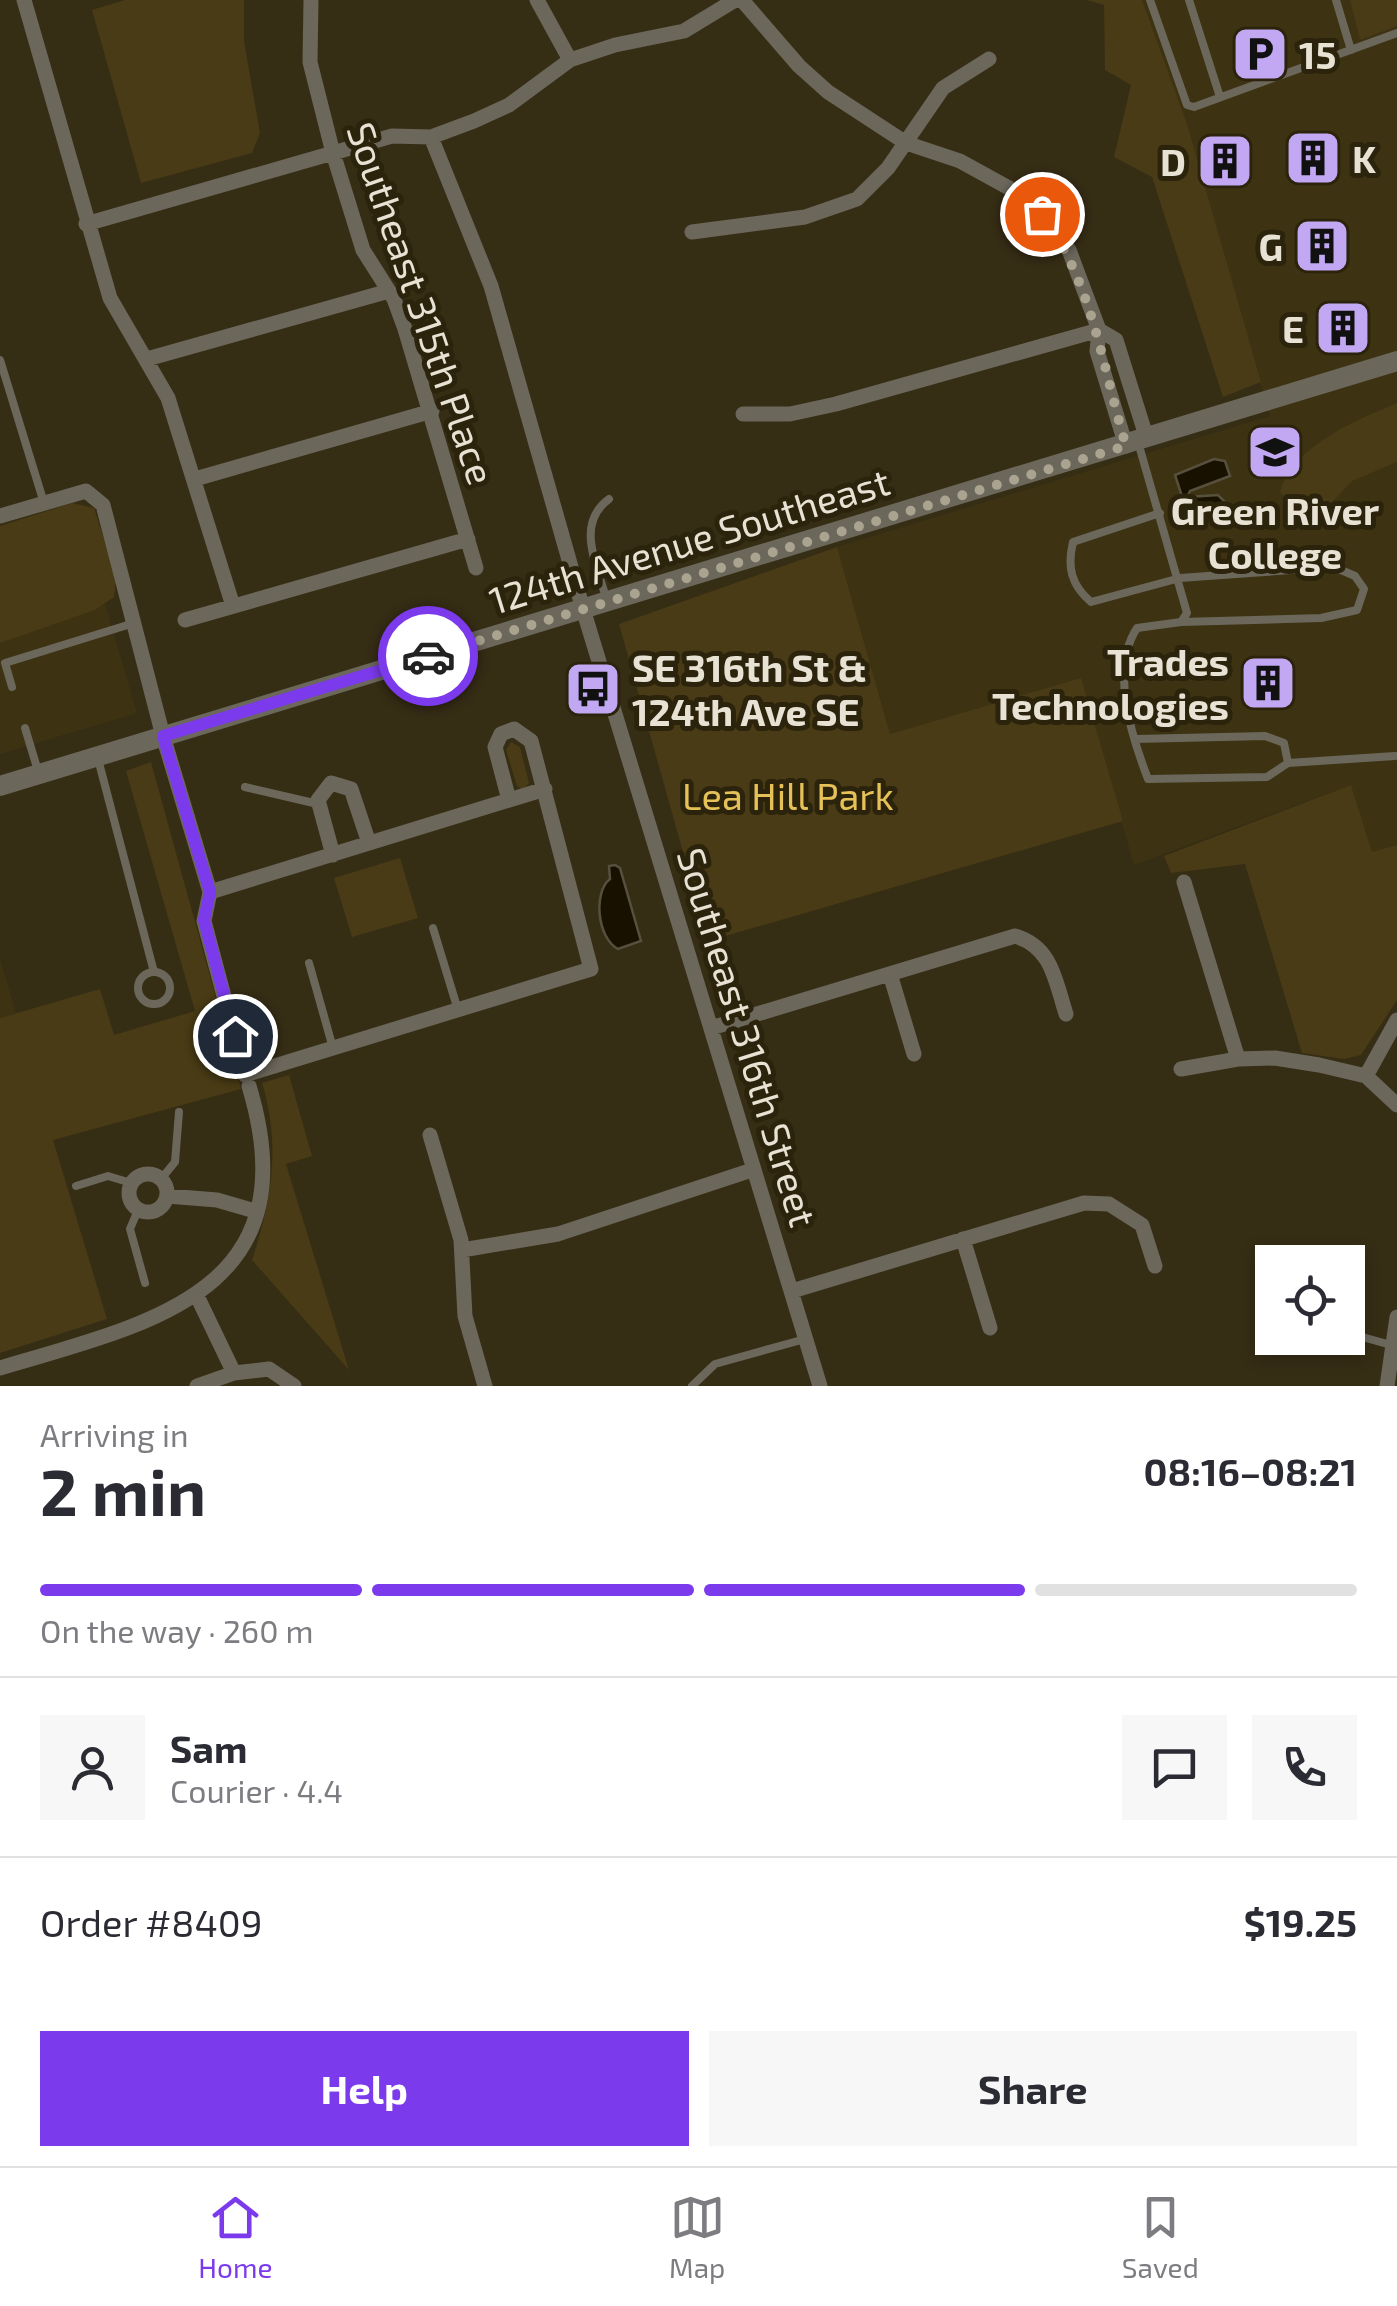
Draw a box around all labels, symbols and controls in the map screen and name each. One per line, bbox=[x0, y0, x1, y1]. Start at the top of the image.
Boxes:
parking icon: 15 bbox=[1230, 24, 1290, 84]
place label: 15 bbox=[1299, 31, 1336, 77]
street label: Southeast 315th Place bbox=[338, 116, 506, 490]
building icon: K bbox=[1283, 128, 1343, 188]
building icon: D bbox=[1195, 131, 1255, 191]
place label: K bbox=[1352, 135, 1376, 181]
place label: D bbox=[1160, 138, 1186, 184]
pin bbox=[1000, 172, 1085, 257]
icon: bag bbox=[1015, 187, 1070, 242]
building icon: G bbox=[1292, 216, 1352, 276]
place label: G bbox=[1258, 223, 1283, 269]
building icon: E bbox=[1313, 298, 1373, 358]
place label: E bbox=[1282, 305, 1304, 351]
school or university icon: Green River College bbox=[1245, 422, 1305, 482]
street label: 124th Avenue Southeast bbox=[483, 457, 895, 623]
place label: Green River College bbox=[1171, 487, 1379, 577]
courier bbox=[378, 606, 478, 706]
icon: car bbox=[401, 629, 456, 684]
place label: Trades Technologies bbox=[992, 638, 1229, 728]
place label: SE 316th St & 124th Ave SE bbox=[632, 644, 867, 734]
building icon: Trades Technologies bbox=[1238, 653, 1298, 713]
bus stop icon: SE 316th St & 124th Ave SE bbox=[563, 659, 623, 719]
park label: Lea Hill Park bbox=[682, 772, 894, 818]
street label: Southeast 316th Street bbox=[669, 842, 827, 1232]
pin bbox=[193, 994, 278, 1079]
icon: home bbox=[208, 1009, 263, 1064]
map controls bbox=[1255, 1245, 1365, 1355]
button: locate bbox=[1255, 1245, 1365, 1355]
text: Arriving in bbox=[40, 1415, 189, 1453]
text: 08:16–08:21 bbox=[1144, 1448, 1357, 1494]
text: 2 min bbox=[40, 1451, 206, 1529]
text: On the way · 260 m bbox=[40, 1611, 314, 1649]
button: person bbox=[40, 1715, 145, 1820]
button: chat bbox=[1122, 1715, 1227, 1820]
button: phone bbox=[1252, 1715, 1357, 1820]
text: Sam bbox=[170, 1725, 247, 1771]
text: Courier · 4.4 bbox=[170, 1771, 343, 1809]
text: Order #8409 bbox=[40, 1899, 262, 1945]
text: $19.25 bbox=[1244, 1899, 1357, 1945]
button: Help bbox=[40, 2031, 689, 2146]
button: Share bbox=[709, 2031, 1357, 2146]
tab: Home bbox=[198, 2190, 272, 2284]
tab: Map bbox=[669, 2190, 725, 2284]
tab: Saved bbox=[1122, 2190, 1199, 2284]

